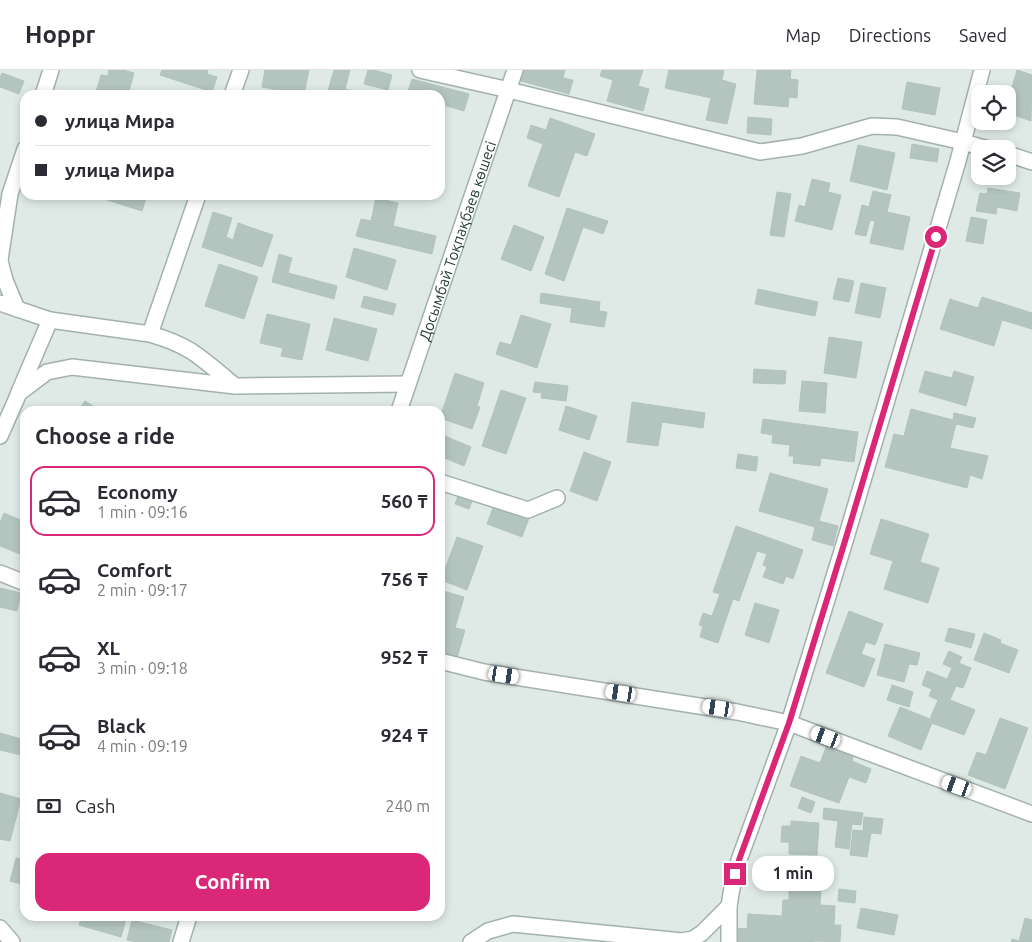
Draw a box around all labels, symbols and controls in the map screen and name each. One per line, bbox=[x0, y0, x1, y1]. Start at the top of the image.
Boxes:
text: Hoppr bbox=[25, 21, 95, 48]
text: Map bbox=[785, 25, 821, 45]
text: Directions bbox=[849, 25, 931, 45]
text: Saved bbox=[959, 25, 1007, 45]
map controls bbox=[971, 85, 1016, 185]
button: locate bbox=[971, 85, 1016, 130]
text: улица Мира bbox=[65, 110, 175, 132]
street label: Досымбай Тоқпақбаев көшесі bbox=[415, 139, 499, 343]
button: layers bbox=[971, 140, 1016, 185]
text: улица Мира bbox=[65, 159, 175, 181]
route start bbox=[925, 226, 947, 248]
text: Choose a ride bbox=[35, 423, 175, 448]
icon: car bbox=[37, 479, 82, 524]
text: Economy bbox=[97, 481, 178, 503]
text: 560 ₸ bbox=[381, 490, 428, 512]
text: 1 min · 09:16 bbox=[97, 503, 188, 521]
icon: car bbox=[37, 557, 82, 602]
text: Comfort bbox=[97, 559, 172, 581]
text: 756 ₸ bbox=[381, 568, 428, 590]
text: 2 min · 09:17 bbox=[97, 581, 188, 599]
icon: car bbox=[37, 635, 82, 680]
text: XL bbox=[97, 637, 120, 659]
text: 952 ₸ bbox=[381, 646, 428, 668]
text: 3 min · 09:18 bbox=[97, 659, 188, 677]
car bbox=[488, 665, 519, 685]
car bbox=[605, 683, 636, 703]
car bbox=[702, 698, 733, 718]
icon: car bbox=[37, 713, 82, 758]
text: Black bbox=[97, 715, 146, 737]
text: 924 ₸ bbox=[381, 724, 428, 746]
car bbox=[809, 725, 842, 749]
text: 4 min · 09:19 bbox=[97, 737, 188, 755]
car bbox=[940, 774, 973, 798]
icon: cash bbox=[35, 792, 63, 820]
text: Cash bbox=[75, 795, 116, 817]
text: 240 m bbox=[385, 797, 430, 815]
button: Confirm bbox=[35, 853, 430, 911]
callout: 1 min bbox=[752, 856, 835, 892]
route end bbox=[724, 863, 746, 885]
text: 1 min bbox=[773, 864, 813, 882]

